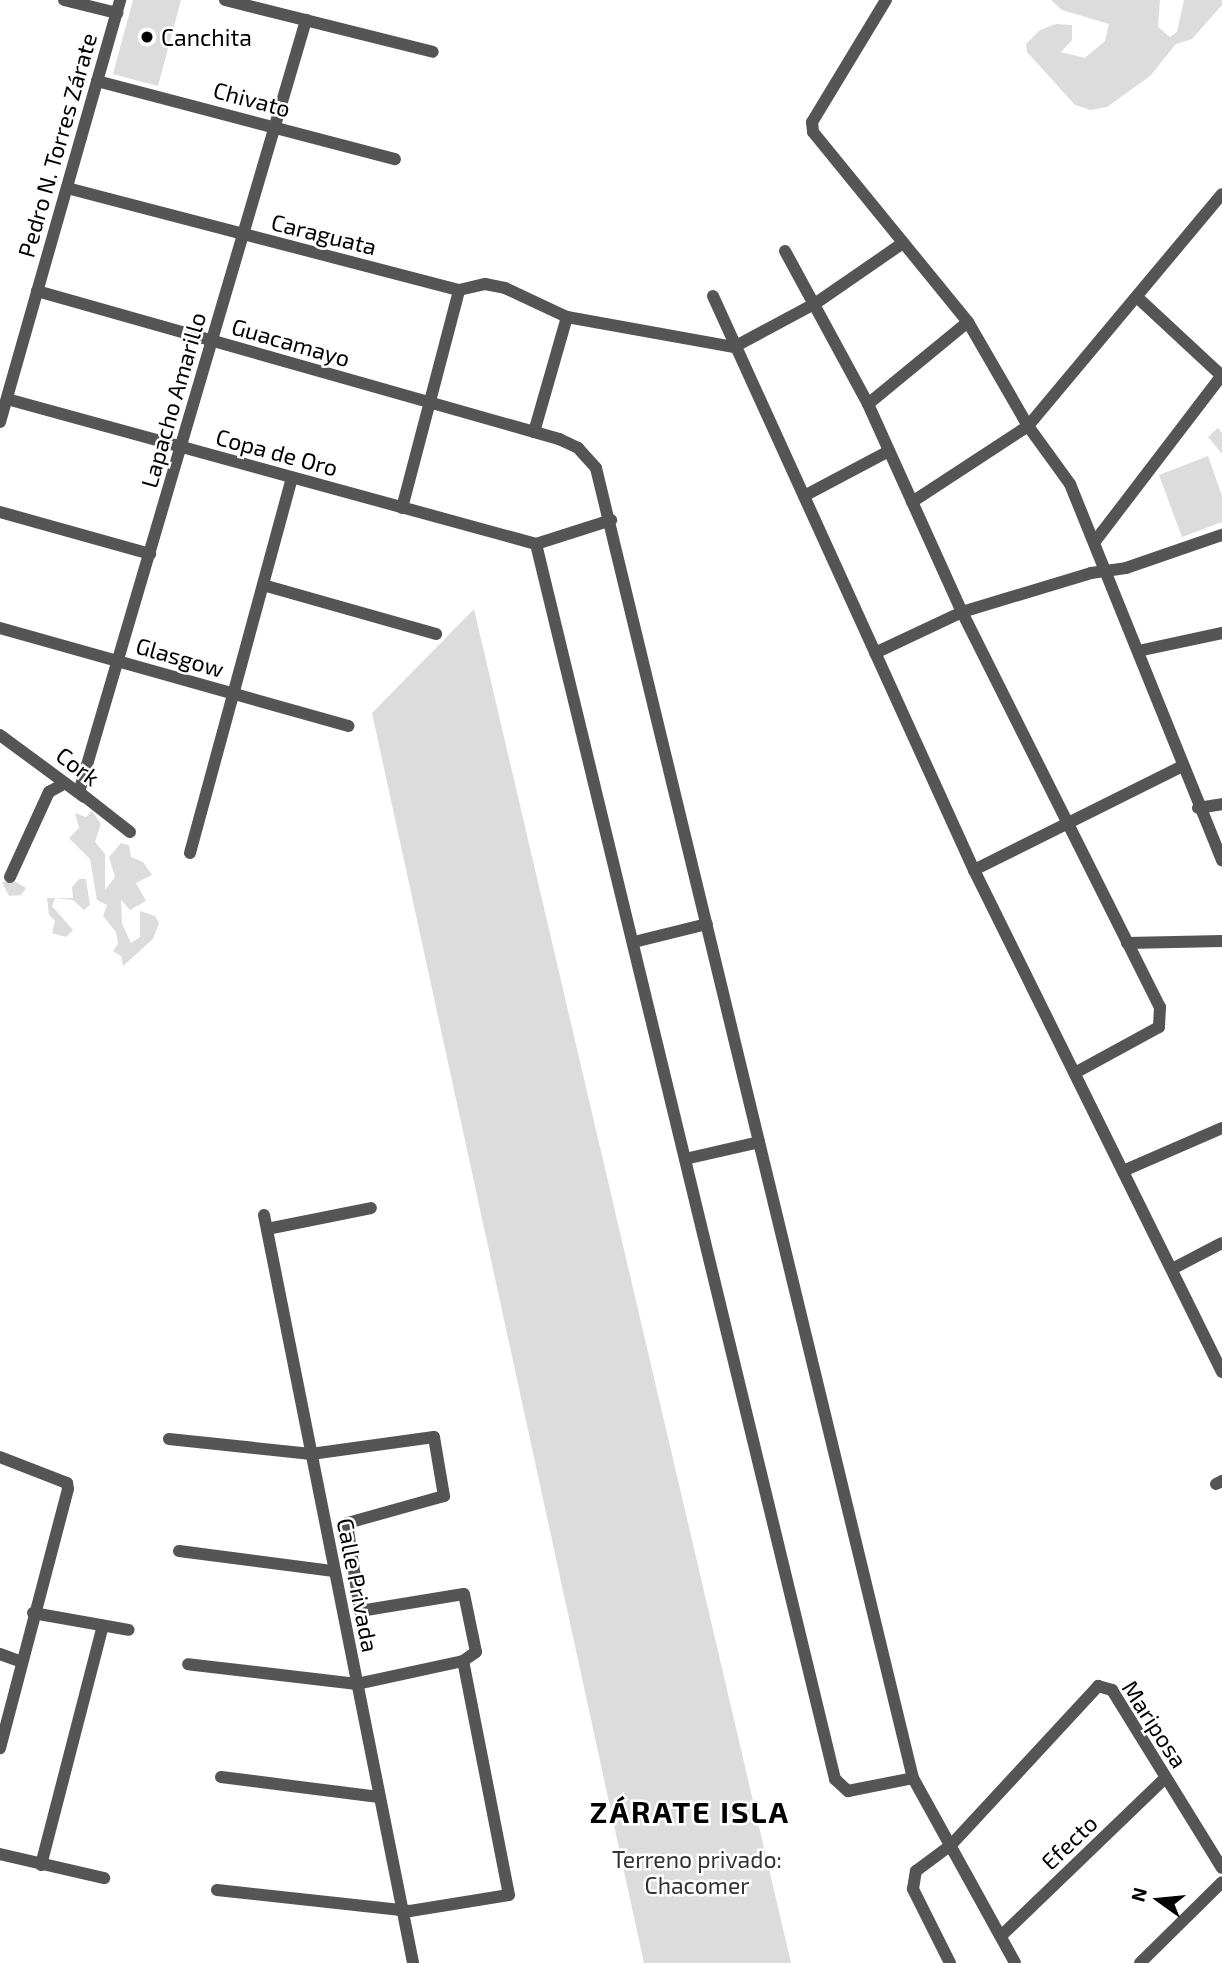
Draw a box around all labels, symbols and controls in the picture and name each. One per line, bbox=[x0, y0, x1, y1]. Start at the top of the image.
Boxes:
place label: Canchita bbox=[161, 23, 252, 51]
street label: Pedro N. Torres Zárate bbox=[12, 29, 102, 261]
marker: Canchita bbox=[139, 29, 155, 45]
street label: Chivato bbox=[210, 75, 294, 123]
street label: Caraguata bbox=[268, 208, 380, 260]
street label: Lapacho Amarillo bbox=[135, 309, 211, 491]
street label: Guacamayo bbox=[229, 312, 353, 372]
street label: Copa de Oro bbox=[213, 422, 341, 482]
street label: Glasgow bbox=[133, 631, 227, 683]
street label: Cork bbox=[51, 741, 105, 791]
street label: Calle Privada bbox=[331, 1516, 385, 1654]
street label: Mariposa bbox=[1117, 1675, 1193, 1773]
district label: ZÁRATE ISLA bbox=[591, 1793, 789, 1829]
street label: Efecto bbox=[1035, 1809, 1103, 1875]
park label: Terreno privado: Chacomer bbox=[612, 1845, 782, 1899]
north arrow bbox=[1124, 1865, 1194, 1935]
text: N bbox=[1125, 1885, 1151, 1904]

